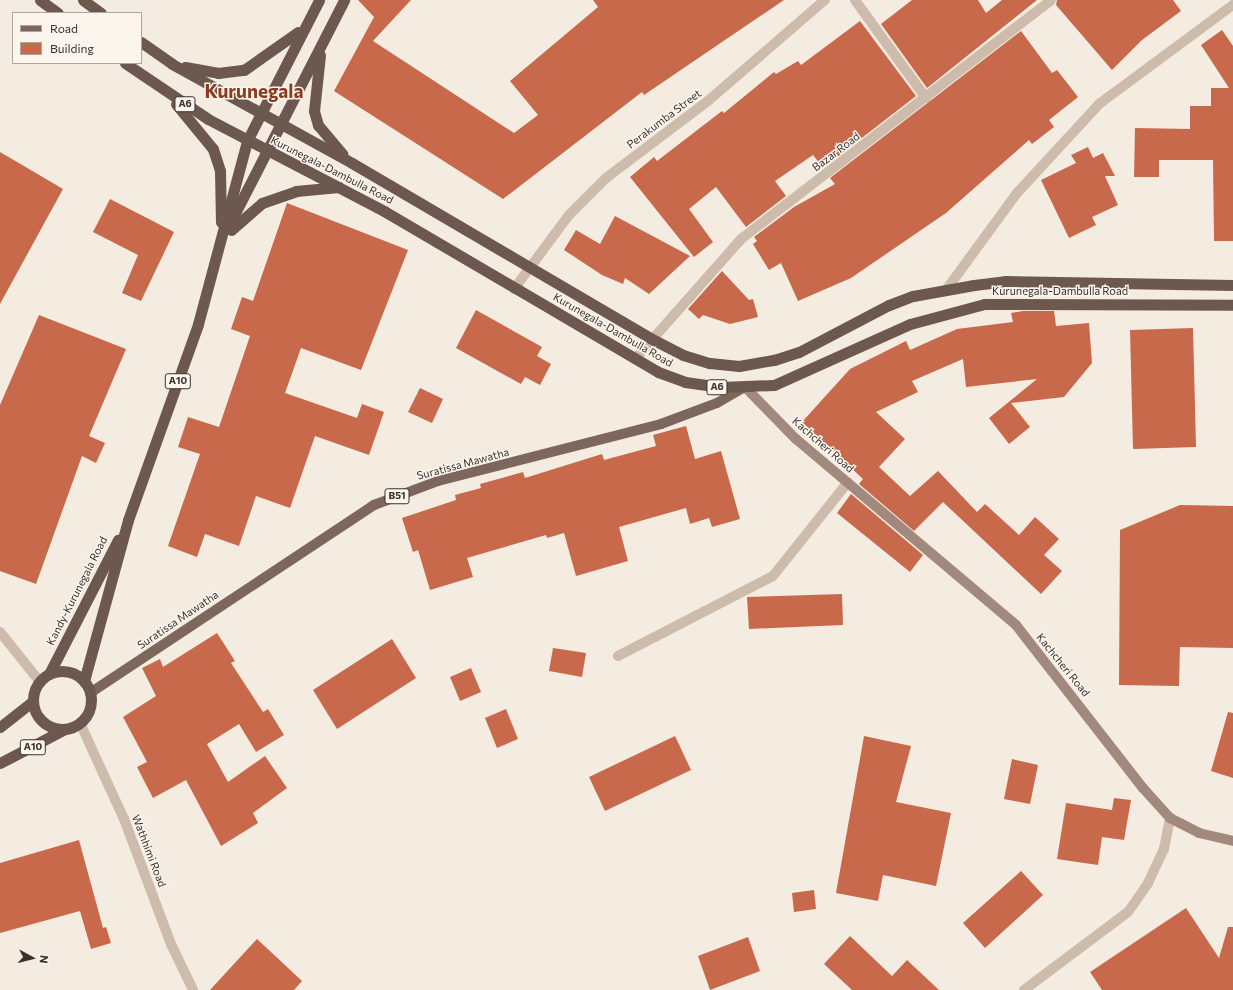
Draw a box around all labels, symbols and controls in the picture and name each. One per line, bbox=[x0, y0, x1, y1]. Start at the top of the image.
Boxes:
legend bbox=[12, 12, 142, 64]
text: Road bbox=[50, 21, 78, 35]
text: Building bbox=[50, 41, 94, 55]
district label: Kurunegala bbox=[204, 80, 304, 102]
street label: Perakumba Street bbox=[624, 87, 704, 151]
road number: A6 bbox=[174, 96, 196, 112]
street label: Bazar Road bbox=[810, 130, 862, 174]
street label: Kurunegala-Dambulla Road bbox=[268, 133, 396, 207]
street label: Kurunegala-Dambulla Road bbox=[992, 284, 1128, 298]
street label: Kurunegala-Dambulla Road bbox=[551, 290, 675, 370]
road number: A10 bbox=[164, 373, 192, 389]
road number: A6 bbox=[706, 379, 728, 395]
street label: Kachcheri Road bbox=[789, 415, 857, 475]
street label: Suratissa Mawatha bbox=[415, 445, 511, 483]
road number: B51 bbox=[384, 488, 410, 504]
street label: Kandy-Kurunegala Road bbox=[44, 534, 110, 648]
street label: Suratissa Mawatha bbox=[135, 588, 221, 652]
street label: Kachcheri Road bbox=[1034, 631, 1092, 699]
road number: A10 bbox=[19, 739, 47, 755]
street label: Wathhimi Road bbox=[129, 813, 169, 889]
north arrow bbox=[12, 938, 52, 978]
text: N bbox=[37, 955, 51, 964]

